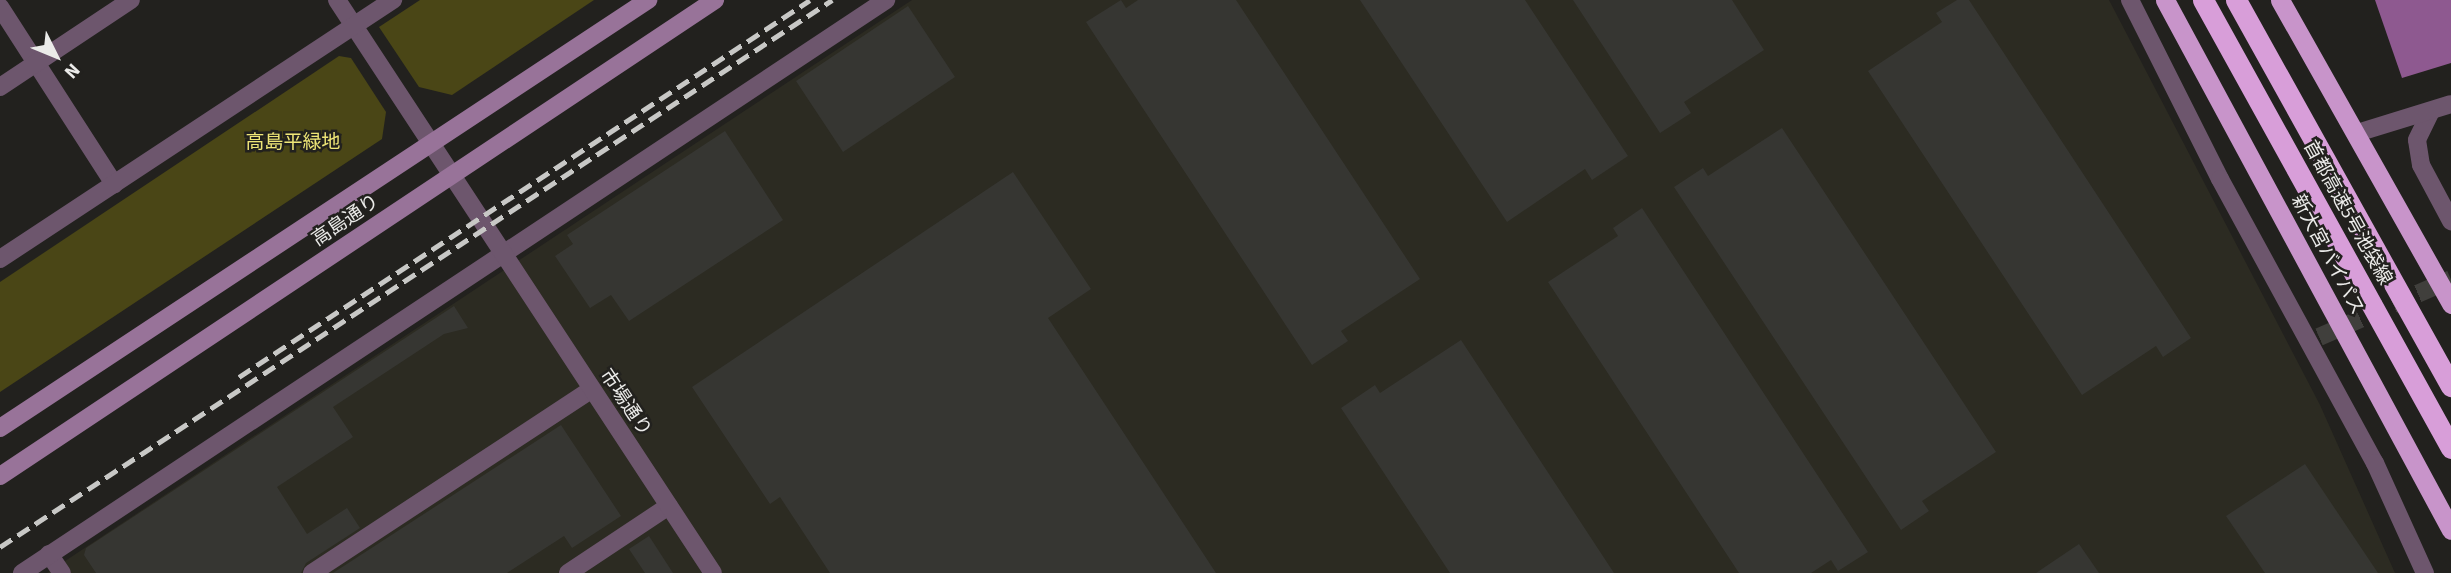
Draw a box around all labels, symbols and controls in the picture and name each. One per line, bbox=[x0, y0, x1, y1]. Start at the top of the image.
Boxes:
north arrow bbox=[21, 21, 91, 91]
text: N bbox=[58, 57, 86, 84]
park label: 高島平緑地 bbox=[246, 132, 340, 154]
street label: 首都高速5号池袋線 bbox=[2298, 137, 2396, 289]
street label: 高島通り bbox=[308, 190, 384, 252]
street label: 新大宮バイパス bbox=[2286, 191, 2368, 319]
street label: 市場通り bbox=[594, 365, 656, 441]

